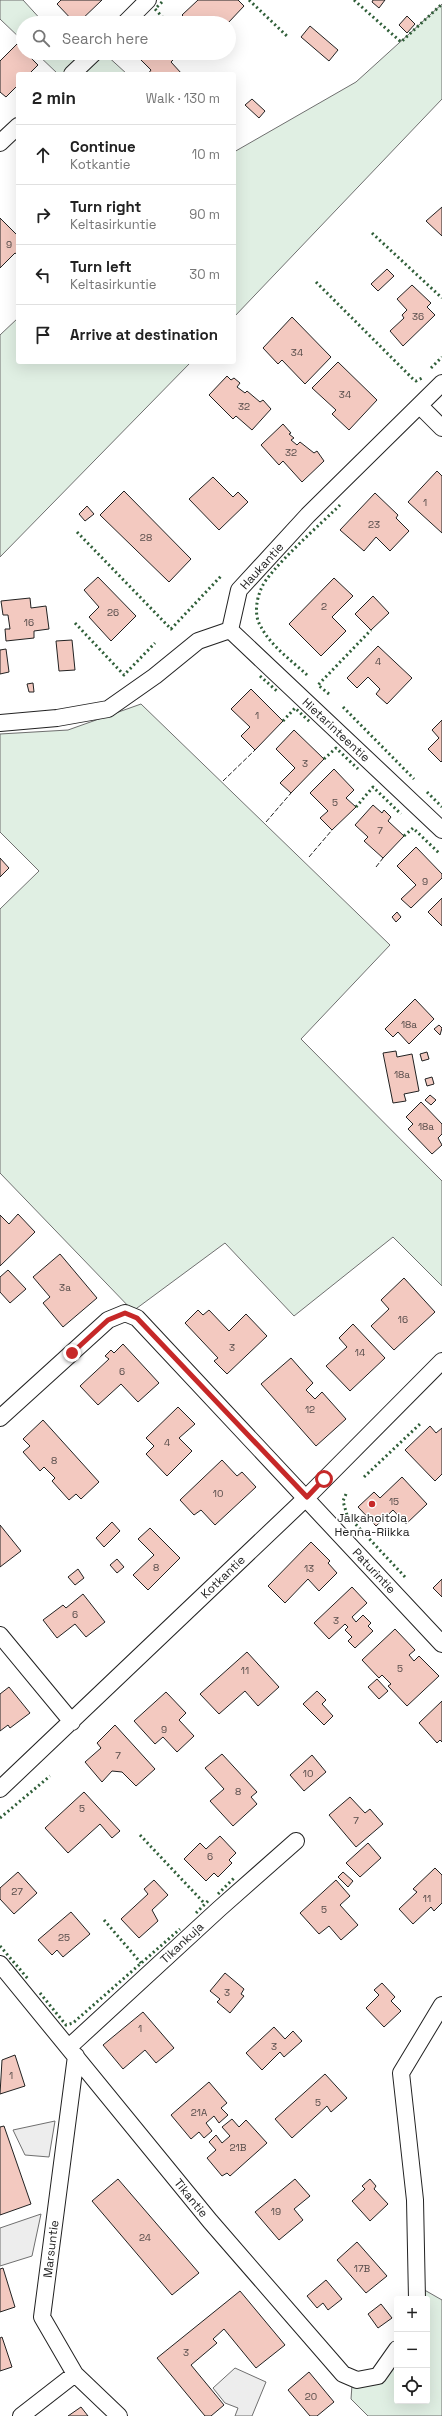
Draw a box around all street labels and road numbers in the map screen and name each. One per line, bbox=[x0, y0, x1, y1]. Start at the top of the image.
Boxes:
street label: Haukantie bbox=[237, 539, 287, 593]
street label: Hietarinteentie bbox=[299, 694, 373, 766]
street label: Paturintie bbox=[349, 1545, 399, 1597]
street label: Kotkantie bbox=[197, 1552, 249, 1602]
street label: Tikankuja bbox=[157, 1919, 207, 1967]
street label: Tikantie bbox=[170, 2175, 212, 2221]
street label: Marsuntie bbox=[40, 2219, 62, 2279]

